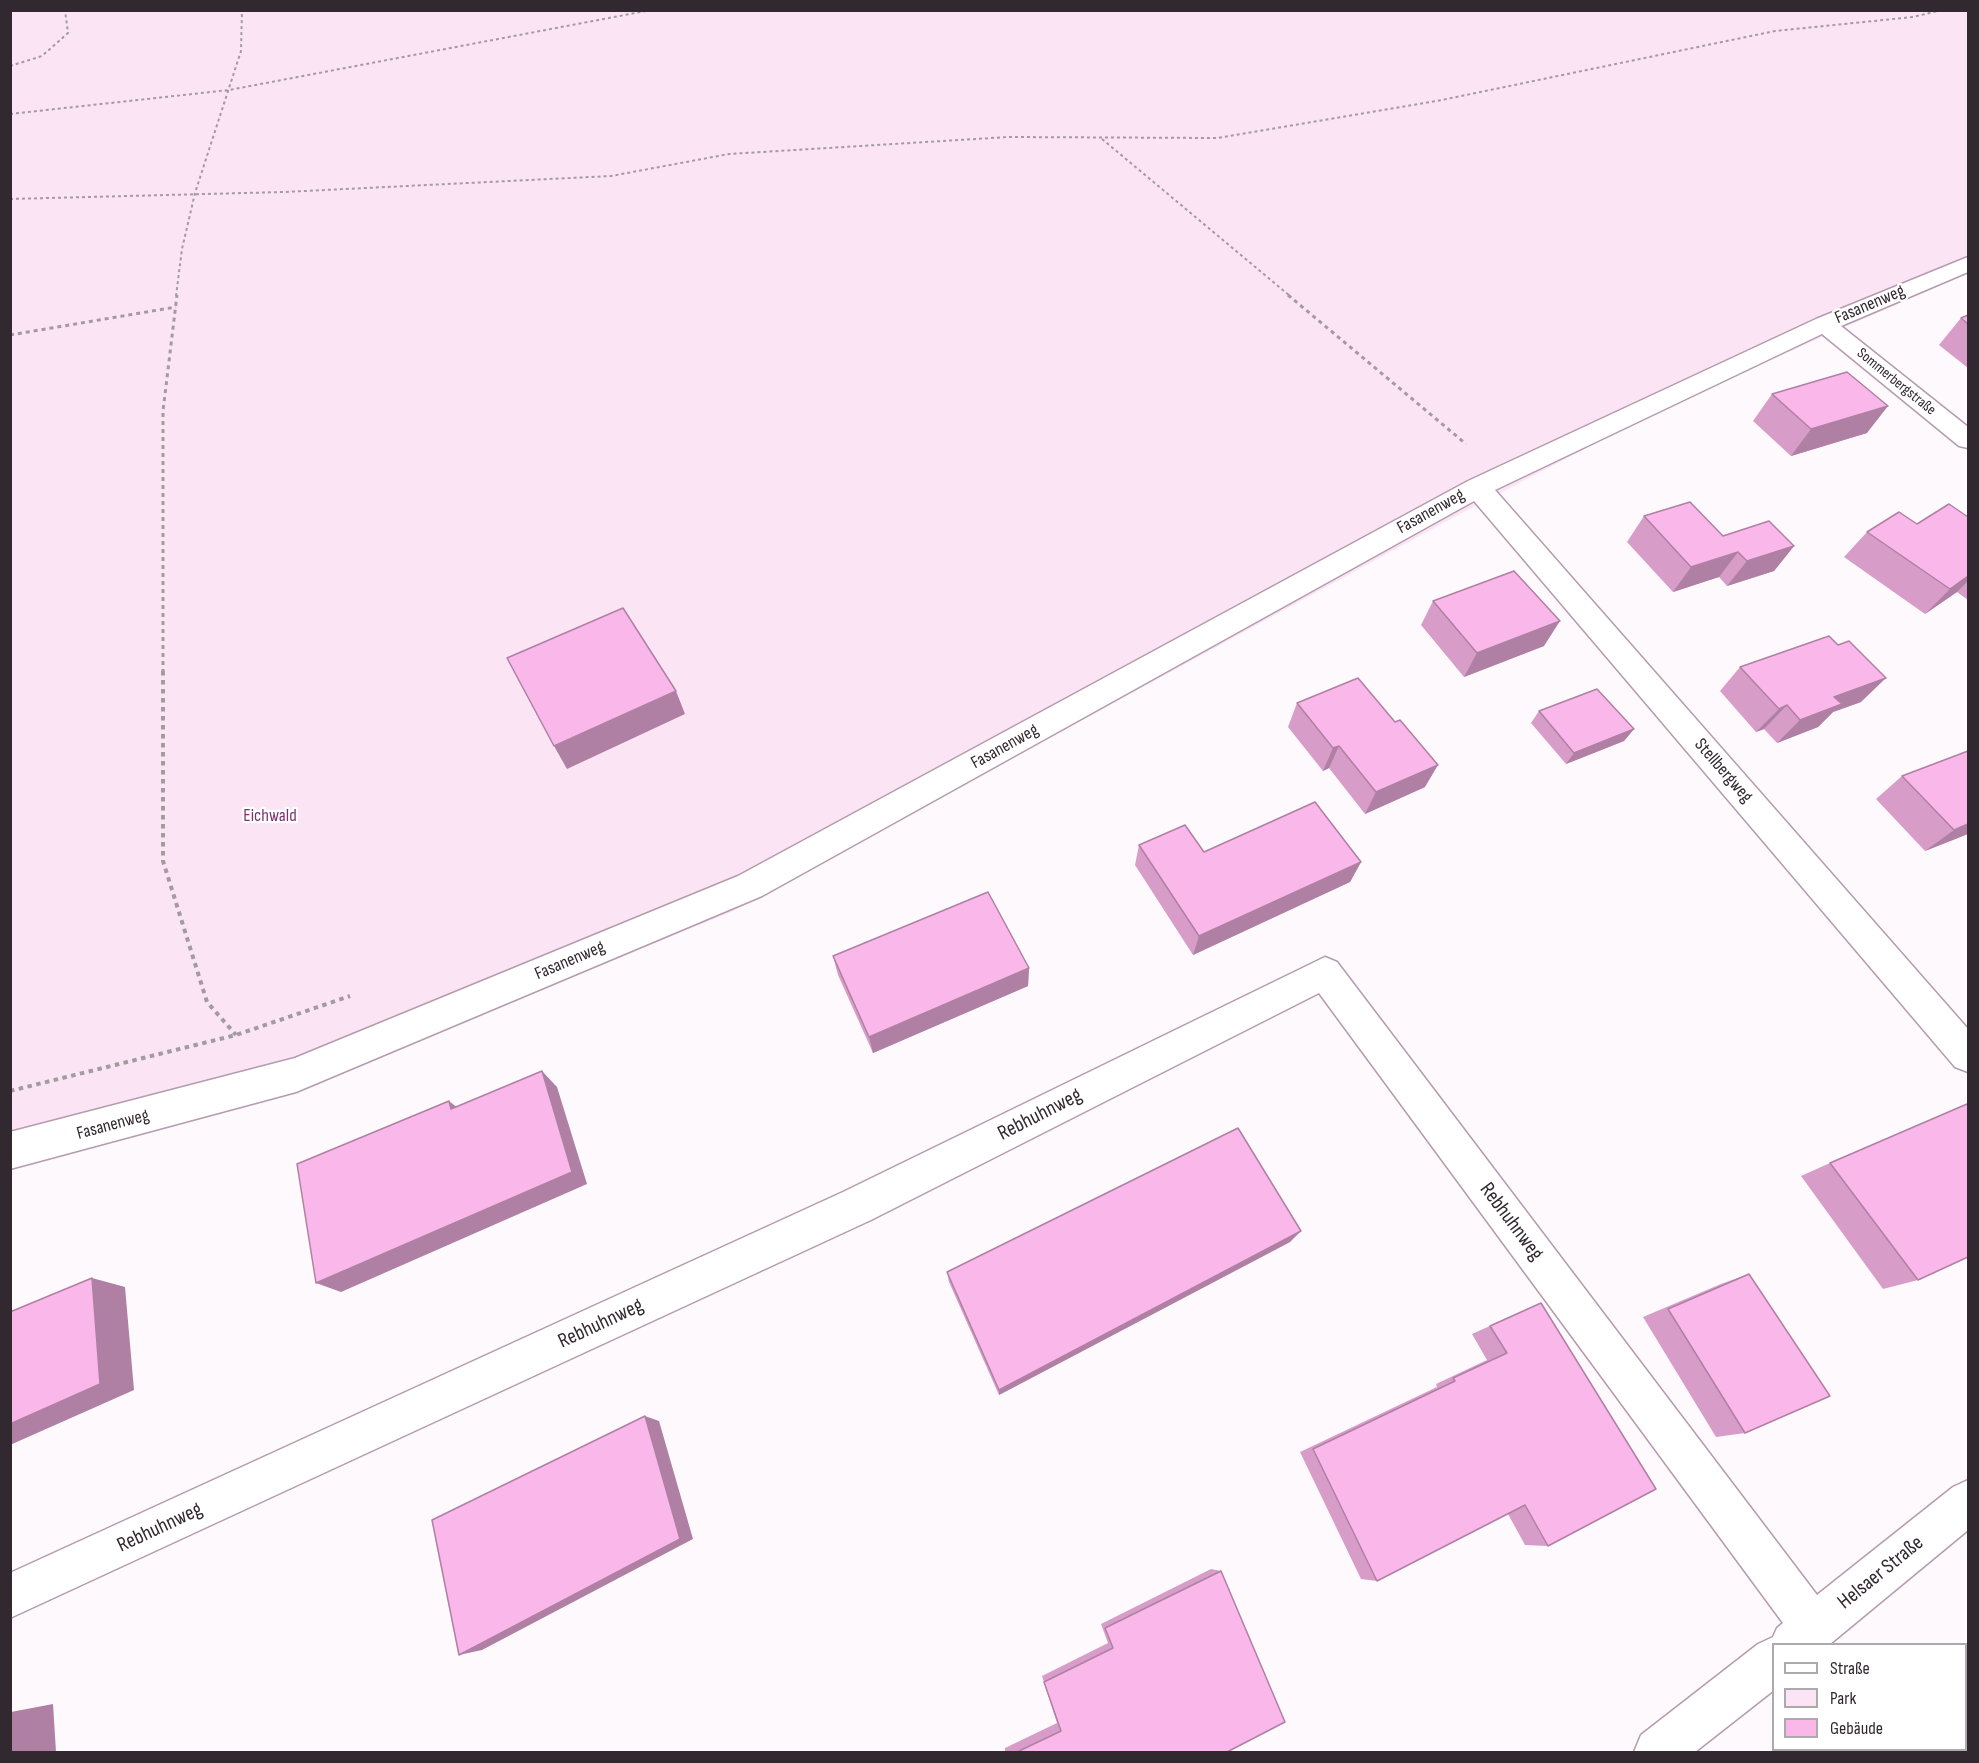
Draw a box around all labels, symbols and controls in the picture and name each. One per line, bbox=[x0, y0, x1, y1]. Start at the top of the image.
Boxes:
street label: Fasanenweg bbox=[1832, 281, 1908, 329]
street label: Sommerbergstraße bbox=[1853, 345, 1939, 419]
street label: Fasanenweg bbox=[1393, 485, 1469, 539]
street label: Fasanenweg bbox=[967, 720, 1043, 774]
street label: Stellbergweg bbox=[1689, 735, 1757, 807]
park label: Eichwald bbox=[243, 805, 297, 827]
street label: Fasanenweg bbox=[532, 937, 608, 985]
street label: Rebhuhnweg bbox=[994, 1083, 1086, 1147]
street label: Fasanenweg bbox=[75, 1105, 151, 1145]
street label: Rebhuhnweg bbox=[1474, 1178, 1548, 1266]
street label: Rebhuhnweg bbox=[554, 1293, 648, 1355]
street label: Rebhuhnweg bbox=[113, 1497, 207, 1559]
street label: Helsaer Straße bbox=[1833, 1531, 1929, 1615]
legend bbox=[1772, 1643, 1967, 1751]
text: Straße bbox=[1830, 1658, 1870, 1679]
text: Park bbox=[1830, 1688, 1856, 1709]
text: Gebäude bbox=[1830, 1718, 1883, 1739]

